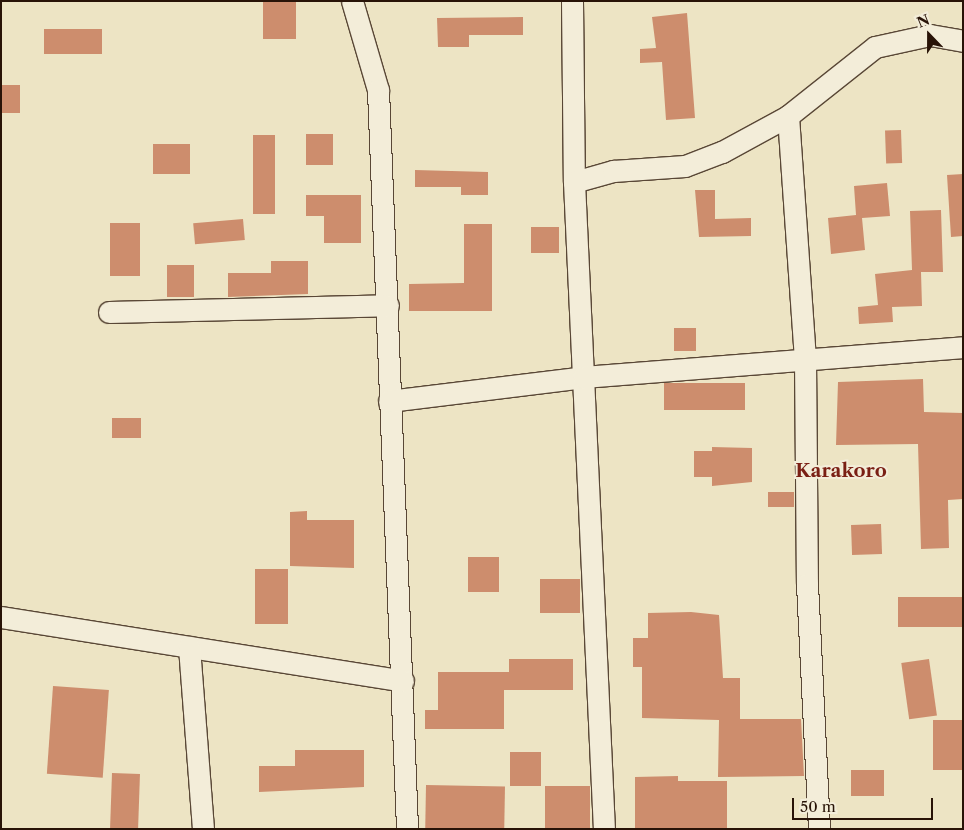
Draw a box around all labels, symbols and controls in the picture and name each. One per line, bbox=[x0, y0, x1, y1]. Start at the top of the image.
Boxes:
north arrow bbox=[904, 10, 954, 60]
text: N bbox=[914, 10, 932, 32]
district label: Karakoro bbox=[795, 460, 887, 482]
scale bar bbox=[794, 788, 935, 820]
text: 50 m bbox=[800, 797, 836, 816]

